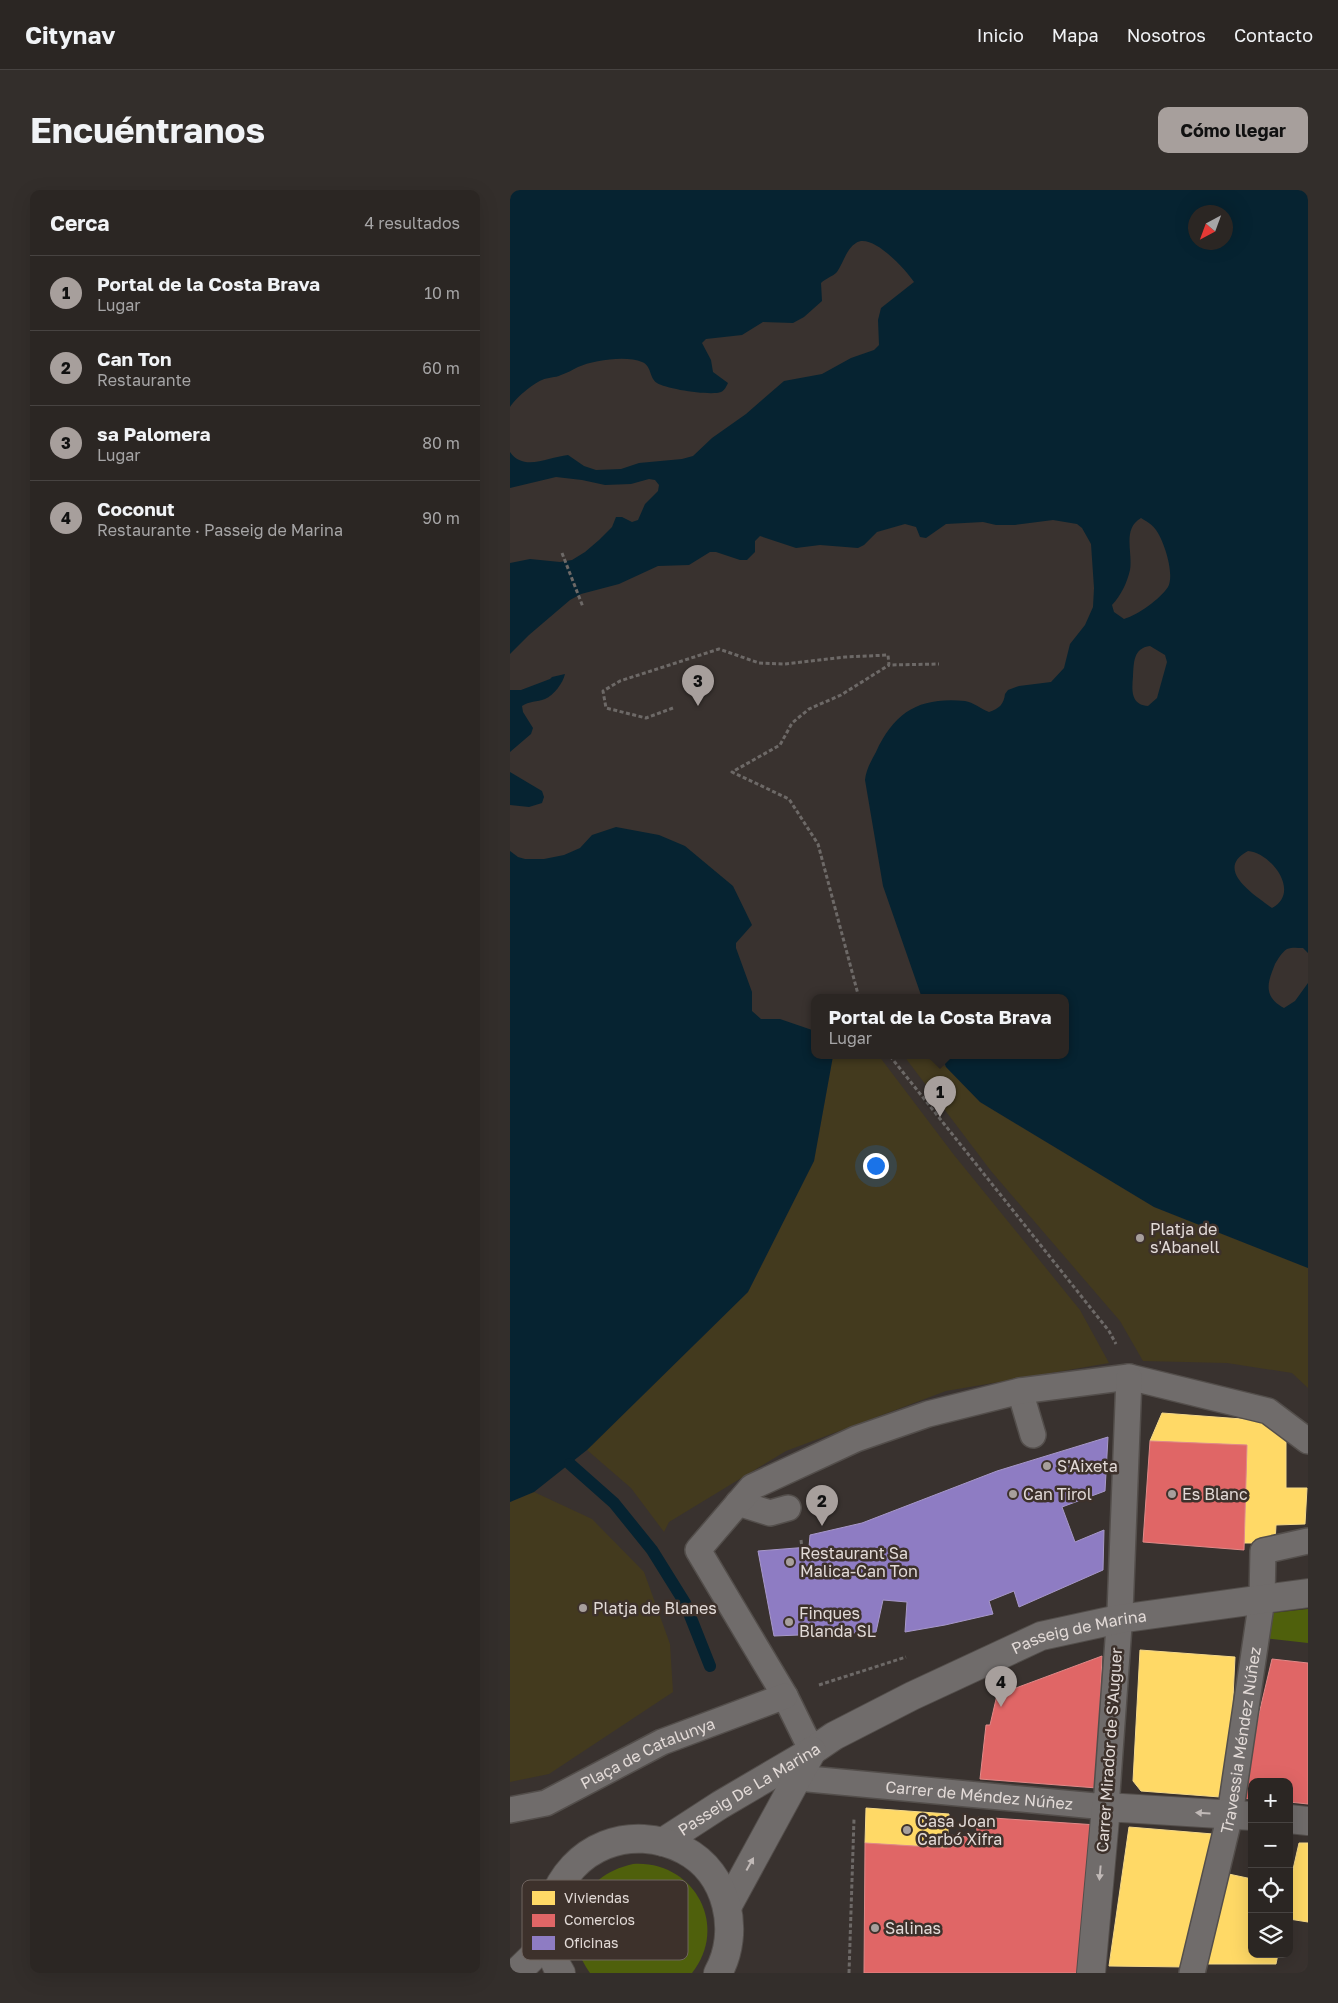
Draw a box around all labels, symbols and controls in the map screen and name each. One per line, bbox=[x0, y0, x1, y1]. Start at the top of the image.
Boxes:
text: Citynav bbox=[25, 20, 115, 49]
text: Inicio bbox=[977, 24, 1024, 46]
text: Mapa bbox=[1052, 24, 1099, 46]
text: Nosotros bbox=[1127, 24, 1206, 46]
text: Contacto bbox=[1234, 24, 1313, 46]
button: Cómo llegar bbox=[1158, 107, 1308, 153]
text: Encuéntranos bbox=[30, 109, 265, 151]
north arrow bbox=[1188, 205, 1233, 250]
text: Cerca bbox=[50, 210, 109, 236]
text: 4 resultados bbox=[365, 213, 460, 233]
text: Portal de la Costa Brava bbox=[97, 272, 320, 295]
text: 1 bbox=[62, 283, 70, 303]
text: 10 m bbox=[424, 283, 460, 303]
text: Lugar bbox=[97, 295, 141, 315]
text: Can Ton bbox=[97, 347, 171, 370]
text: 2 bbox=[61, 358, 71, 378]
text: 60 m bbox=[422, 358, 460, 378]
text: Restaurante bbox=[97, 370, 191, 390]
text: sa Palomera bbox=[97, 422, 211, 445]
text: 3 bbox=[61, 433, 71, 453]
text: 80 m bbox=[422, 433, 460, 453]
text: Lugar bbox=[97, 445, 141, 465]
text: Coconut bbox=[97, 497, 175, 520]
text: 4 bbox=[61, 508, 71, 528]
text: 90 m bbox=[422, 508, 460, 528]
text: Restaurante · Passeig de Marina bbox=[97, 520, 343, 540]
pin: 3 bbox=[682, 665, 714, 706]
popup bbox=[811, 994, 1069, 1059]
text: Portal de la Costa Brava bbox=[828, 1005, 1052, 1028]
text: Lugar bbox=[828, 1028, 872, 1048]
pin: 1 bbox=[924, 1076, 956, 1117]
your location bbox=[863, 1153, 889, 1179]
place label: Platja de s'Abanell bbox=[1150, 1219, 1220, 1257]
marker: Platja de s'Abanell bbox=[1134, 1232, 1146, 1244]
place label: S'Aixeta bbox=[1057, 1456, 1118, 1476]
marker: S'Aixeta bbox=[1041, 1460, 1053, 1472]
place label: Can Tirol bbox=[1023, 1484, 1092, 1504]
place label: Es Blanc bbox=[1182, 1484, 1248, 1504]
pin: 2 bbox=[806, 1485, 838, 1526]
marker: Can Tirol bbox=[1007, 1488, 1019, 1500]
marker: Es Blanc bbox=[1166, 1488, 1178, 1500]
place label: Restaurant Sa Malica-Can Ton bbox=[800, 1543, 918, 1581]
marker: Restaurant Sa Malica-Can Ton bbox=[784, 1556, 796, 1568]
place label: Platja de Blanes bbox=[593, 1598, 717, 1618]
marker: Platja de Blanes bbox=[577, 1602, 589, 1614]
place label: Finques Blanda SL bbox=[799, 1603, 876, 1641]
street label: Passeig de Marina bbox=[1008, 1605, 1148, 1658]
marker: Finques Blanda SL bbox=[783, 1616, 795, 1628]
street label: Travessia Méndez Núñez bbox=[1216, 1645, 1265, 1836]
street label: Carrer Mirador de S'Auguer bbox=[1092, 1647, 1126, 1853]
pin: 4 bbox=[985, 1666, 1017, 1707]
street label: Plaça de Catalunya bbox=[577, 1713, 718, 1793]
street label: Passeig De La Marina bbox=[674, 1738, 824, 1840]
street label: Carrer de Méndez Núñez bbox=[885, 1776, 1074, 1814]
map controls bbox=[1248, 1778, 1293, 1958]
button: + bbox=[1248, 1778, 1293, 1823]
one-way arrow bbox=[1195, 1809, 1211, 1817]
place label: Casa Joan Carbó Xifra bbox=[917, 1811, 1002, 1849]
button: − bbox=[1248, 1823, 1293, 1868]
marker: Casa Joan Carbó Xifra bbox=[901, 1824, 913, 1836]
one-way arrow bbox=[746, 1858, 755, 1871]
one-way arrow bbox=[1096, 1865, 1104, 1881]
button: locate bbox=[1248, 1868, 1293, 1913]
legend bbox=[522, 1880, 688, 1960]
text: Viviendas bbox=[564, 1889, 629, 1906]
text: Comercios bbox=[564, 1911, 635, 1928]
button: layers bbox=[1248, 1913, 1293, 1958]
place label: Salinas bbox=[885, 1918, 941, 1938]
marker: Salinas bbox=[869, 1922, 881, 1934]
text: Oficinas bbox=[564, 1934, 619, 1951]

